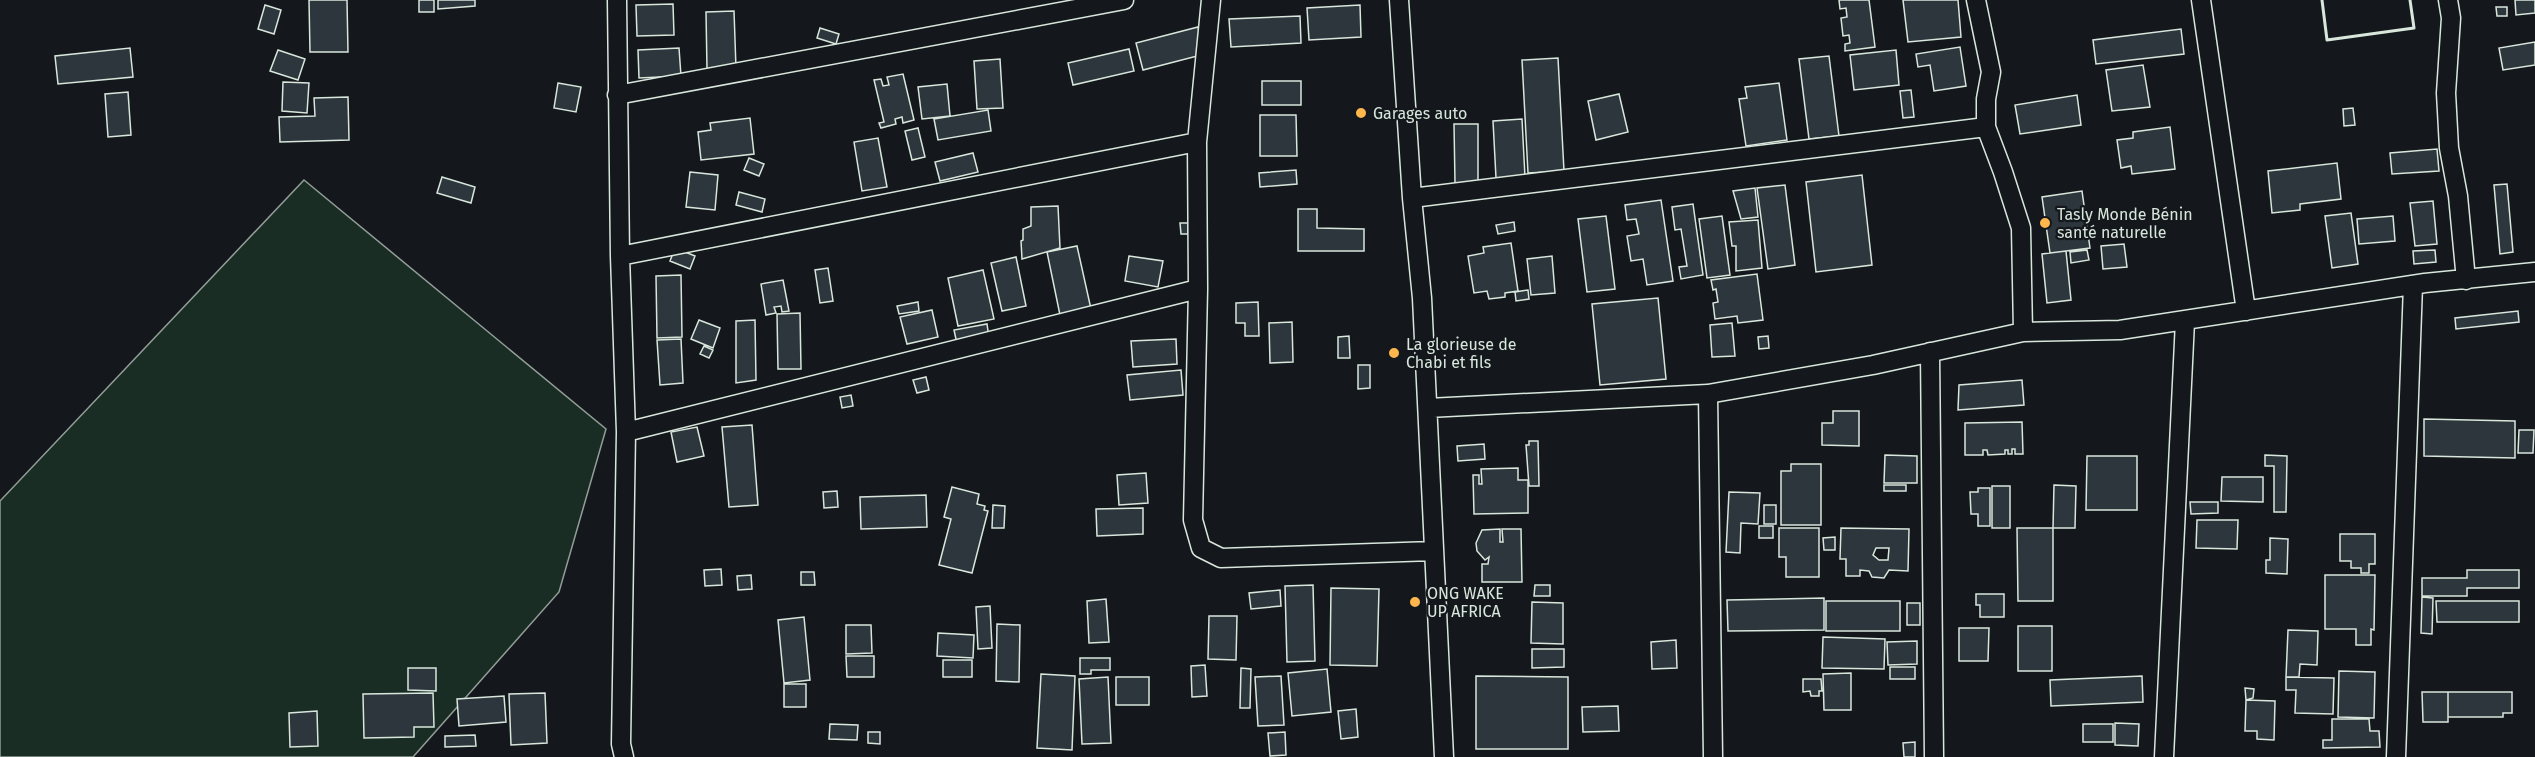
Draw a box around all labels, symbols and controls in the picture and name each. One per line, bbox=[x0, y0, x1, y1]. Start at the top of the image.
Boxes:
place label: Garages auto bbox=[1373, 104, 1467, 123]
marker: Garages auto bbox=[1354, 106, 1368, 120]
place label: Tasly Monde Bénin santé naturelle bbox=[2057, 205, 2193, 242]
marker: Tasly Monde Bénin santé naturelle bbox=[2038, 216, 2052, 230]
place label: La glorieuse de Chabi et fils bbox=[1406, 335, 1516, 372]
marker: La glorieuse de Chabi et fils bbox=[1387, 346, 1401, 360]
place label: ONG WAKE UP AFRICA bbox=[1427, 584, 1504, 621]
marker: ONG WAKE UP AFRICA bbox=[1408, 595, 1422, 609]

